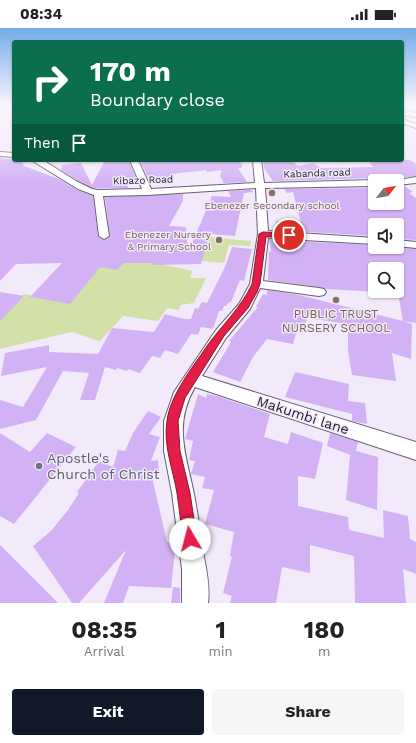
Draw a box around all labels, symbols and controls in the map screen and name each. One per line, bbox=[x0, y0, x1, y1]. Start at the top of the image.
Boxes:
text: 08:34 bbox=[20, 5, 62, 23]
text: 170 m bbox=[90, 55, 171, 88]
icon: right bbox=[24, 56, 76, 108]
text: Boundary close bbox=[90, 89, 225, 110]
icon: arrive bbox=[68, 132, 90, 154]
text: Then bbox=[24, 134, 60, 152]
street label: Kabanda road bbox=[283, 166, 351, 180]
street label: Kibazo Road bbox=[113, 173, 173, 187]
north arrow bbox=[368, 174, 404, 210]
map controls bbox=[368, 174, 404, 298]
marker: Ebenezer Secondary school bbox=[267, 188, 277, 198]
place label: Ebenezer Secondary school bbox=[204, 200, 340, 211]
pin bbox=[272, 218, 306, 252]
button: sound bbox=[368, 218, 404, 254]
icon: arrive bbox=[278, 224, 300, 246]
place label: Ebenezer Nursery & Primary School bbox=[125, 229, 212, 252]
marker: Ebenezer Nursery & Primary School bbox=[214, 235, 224, 245]
button: search bbox=[368, 262, 404, 298]
marker: PUBLIC TRUST NURSERY SCHOOL bbox=[331, 295, 341, 305]
place label: PUBLIC TRUST NURSERY SCHOOL bbox=[282, 307, 390, 335]
street label: Makumbi lane bbox=[255, 393, 351, 437]
place label: Apostle's Church of Christ bbox=[47, 450, 160, 482]
marker: Apostle's Church of Christ bbox=[34, 461, 44, 471]
position arrow bbox=[169, 518, 211, 560]
text: 08:35 bbox=[71, 616, 137, 644]
text: 1 bbox=[215, 616, 226, 644]
text: 180 bbox=[304, 616, 345, 644]
text: Arrival bbox=[84, 644, 125, 659]
text: min bbox=[209, 644, 233, 659]
text: m bbox=[318, 644, 330, 659]
button: Exit bbox=[12, 689, 204, 735]
button: Share bbox=[212, 689, 404, 735]

